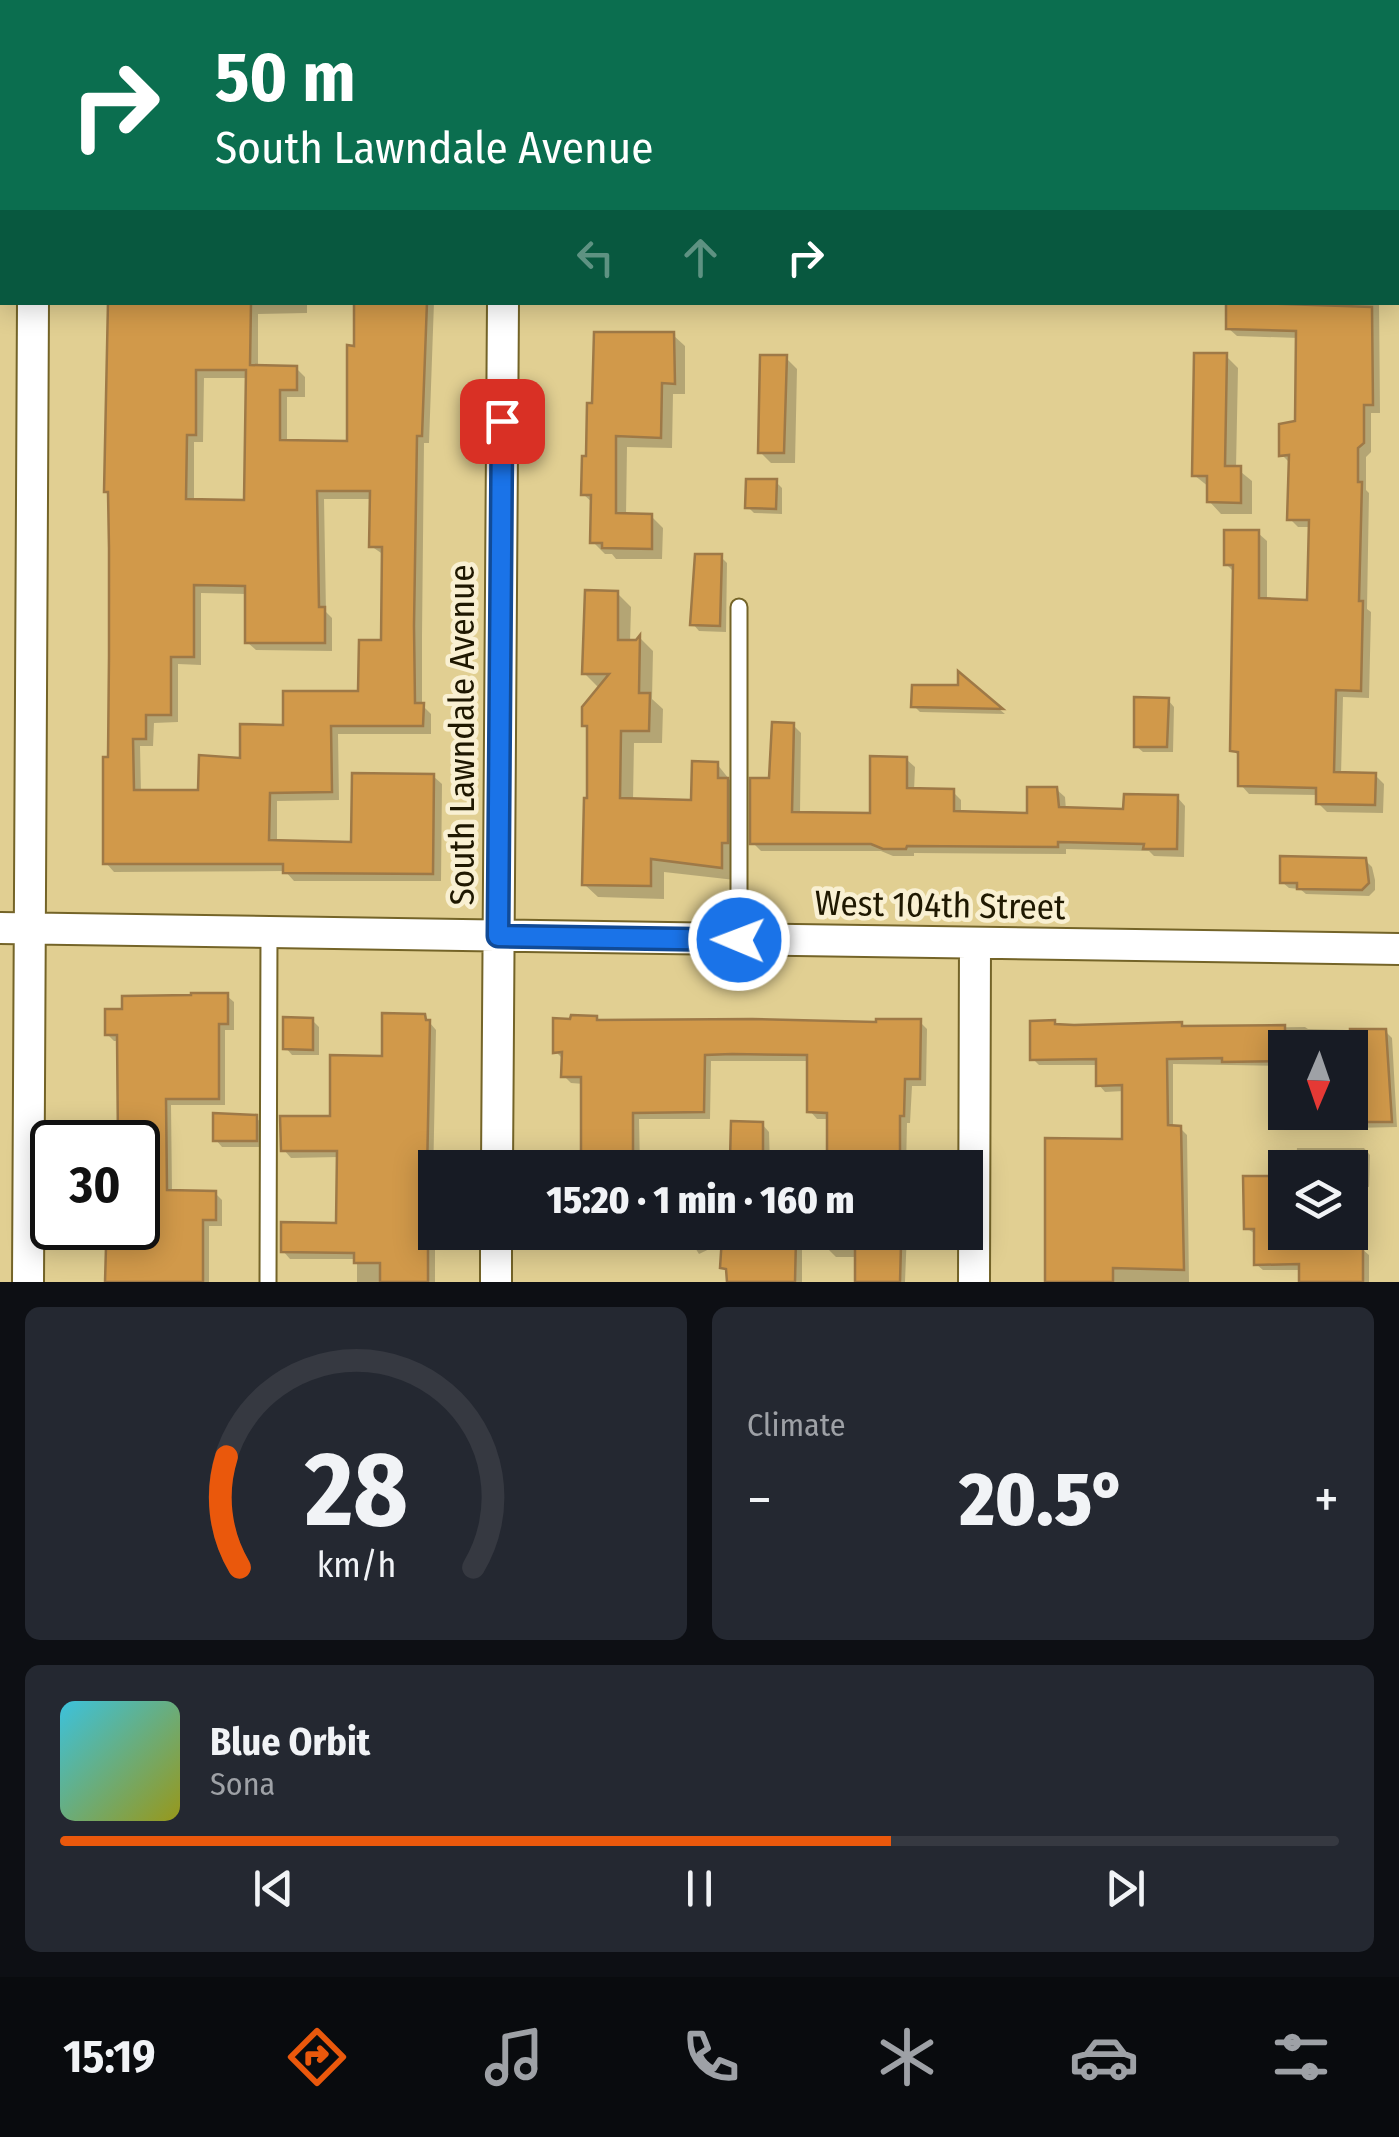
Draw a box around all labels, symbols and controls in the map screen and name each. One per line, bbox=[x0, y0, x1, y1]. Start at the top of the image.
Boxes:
text: 50 m bbox=[215, 36, 356, 120]
icon: right bbox=[50, 40, 180, 170]
text: South Lawndale Avenue bbox=[215, 121, 654, 175]
icon: left bbox=[568, 230, 623, 285]
icon: ahead bbox=[673, 230, 728, 285]
icon: right bbox=[778, 230, 833, 285]
pin bbox=[460, 379, 545, 464]
icon: arrive bbox=[475, 394, 530, 449]
street label: South Lawndale Avenue bbox=[441, 564, 483, 906]
street label: West 104th Street bbox=[814, 882, 1066, 928]
position arrow bbox=[687, 888, 791, 992]
north arrow bbox=[1268, 1030, 1368, 1130]
map controls bbox=[1268, 1030, 1368, 1250]
speed limit sign: 30 bbox=[30, 1120, 160, 1250]
button: layers bbox=[1268, 1150, 1368, 1250]
text: 15:20 · 1 min · 160 m bbox=[546, 1177, 855, 1223]
text: Climate bbox=[747, 1406, 846, 1444]
text: 28 bbox=[303, 1428, 408, 1553]
text: 20.5° bbox=[960, 1455, 1126, 1545]
text: − bbox=[747, 1467, 772, 1533]
text: + bbox=[1314, 1467, 1339, 1533]
text: km/h bbox=[316, 1544, 396, 1586]
text: Blue Orbit bbox=[210, 1719, 370, 1765]
text: Sona bbox=[210, 1765, 275, 1803]
icon: previous bbox=[246, 1861, 301, 1916]
icon: pause bbox=[672, 1861, 727, 1916]
icon: next bbox=[1098, 1861, 1153, 1916]
icon: directions bbox=[282, 2022, 352, 2092]
icon: music bbox=[479, 2022, 549, 2092]
icon: phone bbox=[676, 2022, 746, 2092]
icon: climate bbox=[872, 2022, 942, 2092]
icon: car bbox=[1069, 2022, 1139, 2092]
icon: filters bbox=[1266, 2022, 1336, 2092]
text: 15:19 bbox=[63, 2030, 156, 2084]

